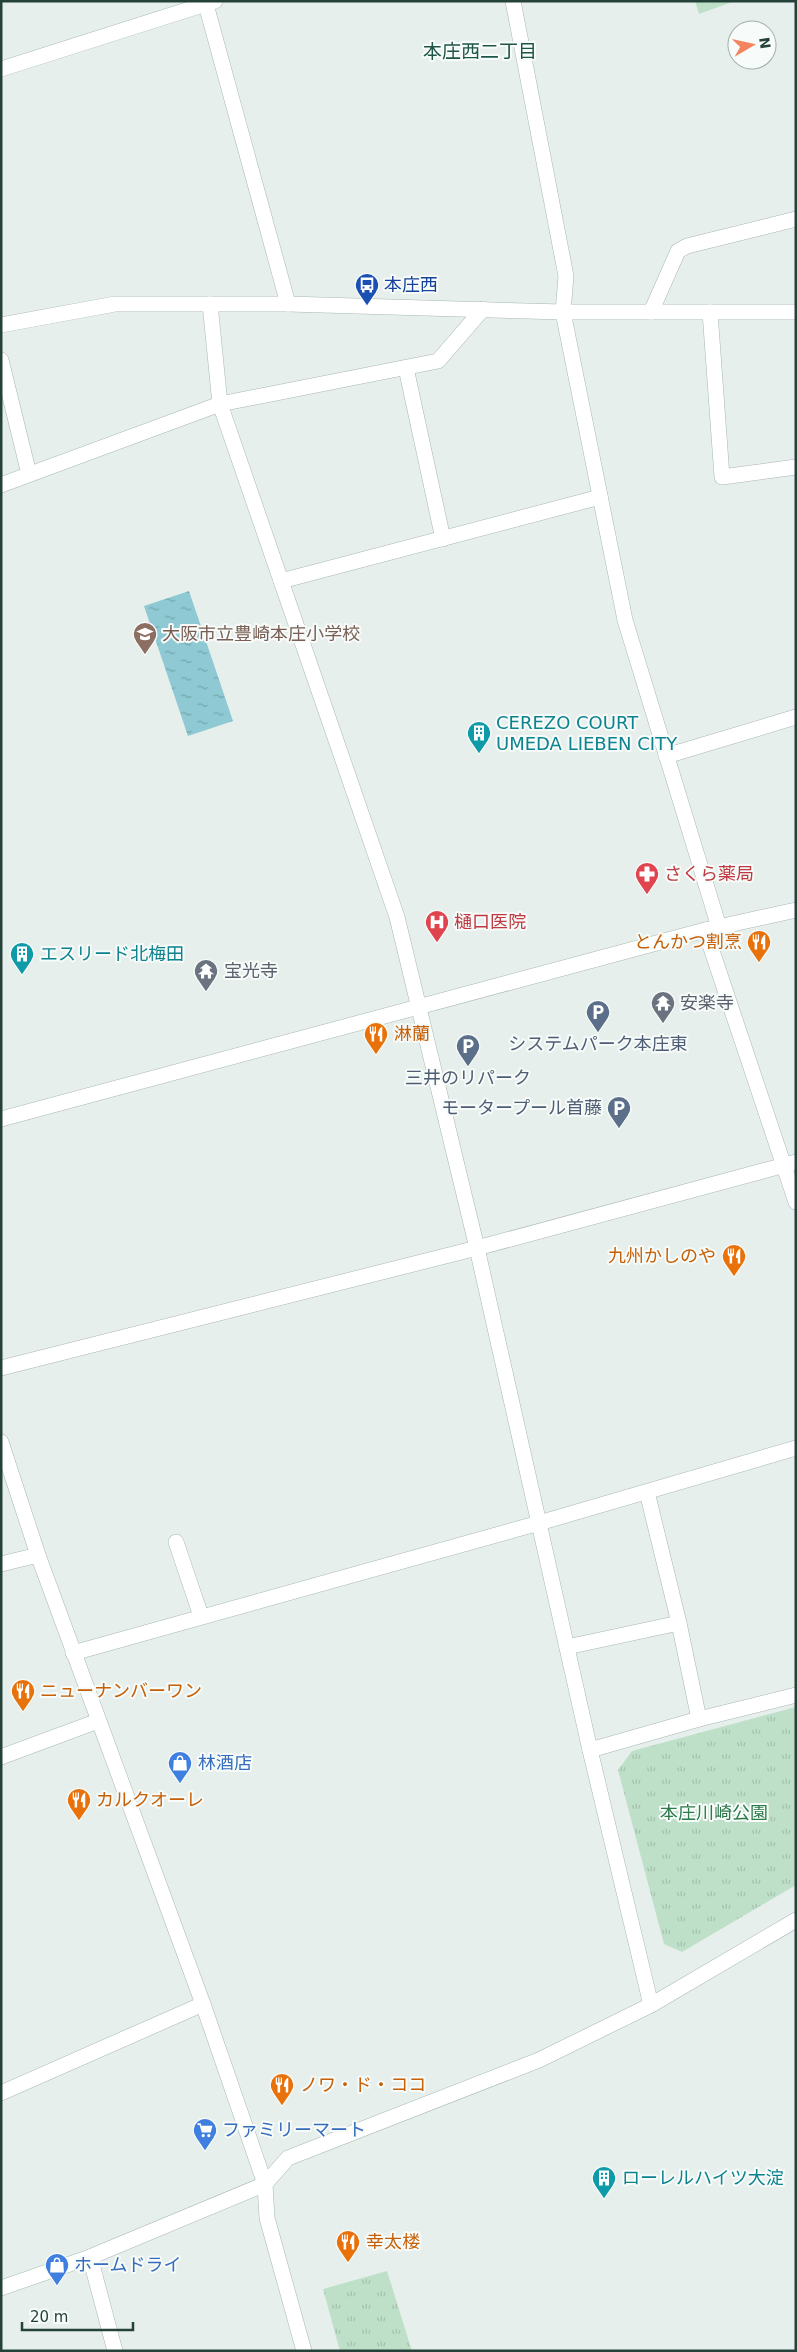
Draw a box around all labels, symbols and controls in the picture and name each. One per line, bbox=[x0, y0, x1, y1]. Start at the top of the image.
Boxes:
north arrow bbox=[727, 20, 777, 70]
text: N bbox=[756, 36, 774, 50]
district label: 本庄西二丁目 bbox=[423, 40, 537, 62]
bus stop icon: 本庄西 bbox=[354, 272, 380, 306]
place label: 本庄西 bbox=[384, 274, 438, 295]
school or university icon: 大阪市立豊崎本庄小学校 bbox=[132, 621, 158, 655]
place label: 大阪市立豊崎本庄小学校 bbox=[162, 623, 360, 644]
place label: CEREZO COURT UMEDA LIEBEN CITY bbox=[496, 712, 678, 754]
building icon: CEREZO COURT UMEDA LIEBEN CITY bbox=[466, 720, 492, 754]
pharmacy icon: さくら薬局 bbox=[634, 861, 660, 895]
place label: さくら薬局 bbox=[664, 863, 754, 884]
hospital icon: 樋口医院 bbox=[424, 909, 450, 943]
place label: 樋口医院 bbox=[454, 911, 526, 932]
restaurant icon: とんかつ割烹 bbox=[746, 929, 772, 963]
place label: とんかつ割烹 bbox=[634, 931, 742, 952]
building icon: エスリード北梅田 bbox=[9, 941, 35, 975]
place label: エスリード北梅田 bbox=[40, 943, 184, 964]
temple icon: 宝光寺 bbox=[193, 958, 219, 992]
place label: 宝光寺 bbox=[224, 960, 278, 981]
temple icon: 安楽寺 bbox=[650, 990, 676, 1024]
place label: 安楽寺 bbox=[680, 992, 734, 1013]
parking icon: システムパーク本庄東 bbox=[585, 999, 611, 1033]
restaurant icon: 淋蘭 bbox=[363, 1021, 389, 1055]
place label: 淋蘭 bbox=[394, 1023, 430, 1044]
parking icon: 三井のリパーク bbox=[455, 1033, 481, 1067]
place label: システムパーク本庄東 bbox=[508, 1033, 688, 1054]
place label: 三井のリパーク bbox=[405, 1067, 531, 1088]
parking icon: モータープール首藤 bbox=[606, 1095, 632, 1129]
place label: モータープール首藤 bbox=[441, 1097, 602, 1118]
restaurant icon: 九州かしのや bbox=[721, 1243, 747, 1277]
place label: 九州かしのや bbox=[608, 1245, 716, 1266]
restaurant icon: ニューナンバーワン bbox=[10, 1678, 36, 1712]
place label: ニューナンバーワン bbox=[40, 1680, 202, 1701]
shop icon: 林酒店 bbox=[167, 1750, 193, 1784]
place label: 林酒店 bbox=[198, 1752, 252, 1773]
restaurant icon: カルクオーレ bbox=[66, 1787, 92, 1821]
place label: カルクオーレ bbox=[96, 1789, 204, 1810]
park label: 本庄川崎公園 bbox=[660, 1802, 768, 1823]
restaurant icon: ノワ・ド・ココ bbox=[269, 2072, 295, 2106]
place label: ノワ・ド・ココ bbox=[300, 2074, 426, 2095]
supermarket icon: ファミリーマート bbox=[192, 2117, 218, 2151]
place label: ファミリーマート bbox=[222, 2119, 366, 2140]
building icon: ローレルハイツ大淀 bbox=[591, 2165, 617, 2199]
place label: ローレルハイツ大淀 bbox=[622, 2167, 784, 2188]
restaurant icon: 幸太楼 bbox=[335, 2229, 361, 2263]
place label: 幸太楼 bbox=[366, 2231, 420, 2252]
shop icon: ホームドライ bbox=[44, 2252, 70, 2286]
place label: ホームドライ bbox=[74, 2254, 181, 2275]
scale bar bbox=[22, 2300, 134, 2332]
text: 20 m bbox=[30, 2308, 68, 2326]

